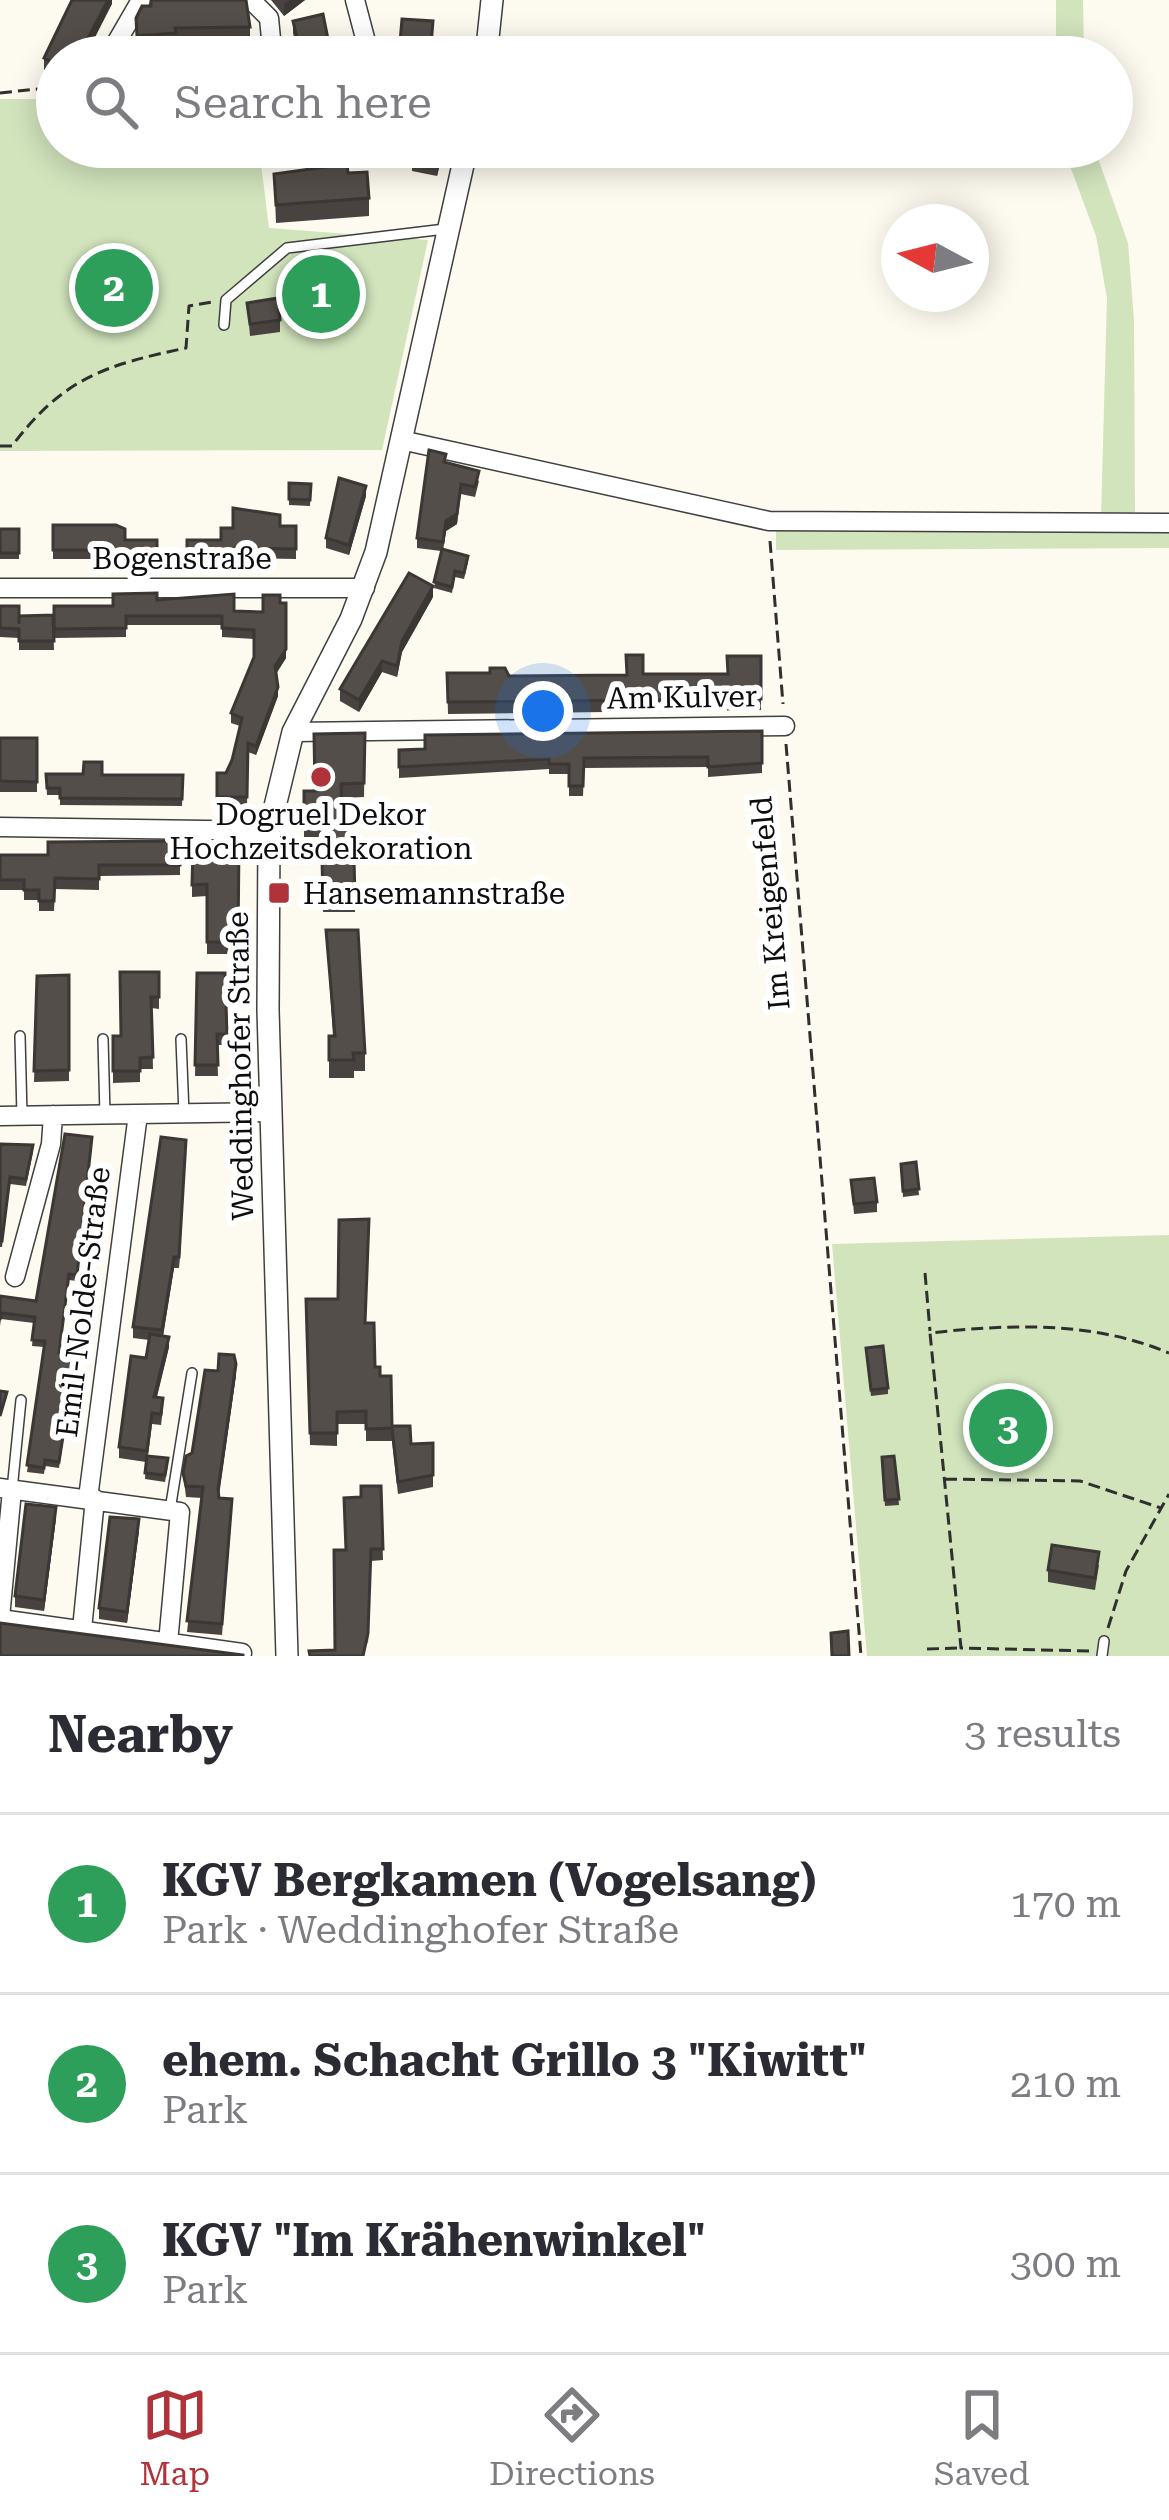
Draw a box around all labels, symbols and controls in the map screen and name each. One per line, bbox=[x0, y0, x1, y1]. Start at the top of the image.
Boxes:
search box bbox=[36, 36, 1133, 168]
icon: search bbox=[78, 69, 144, 135]
text: Search here bbox=[174, 76, 432, 129]
north arrow bbox=[881, 204, 989, 312]
pin: 2 bbox=[75, 243, 153, 333]
pin: 1 bbox=[282, 249, 360, 339]
street label: Bogenstraße bbox=[92, 541, 272, 576]
street label: Am Kulver bbox=[606, 678, 758, 716]
your location bbox=[513, 681, 573, 741]
marker: Dogruel Dekor Hochzeitsdekoration bbox=[308, 764, 334, 790]
street label: Im Kreigenfeld bbox=[743, 795, 797, 1011]
place label: Dogruel Dekor Hochzeitsdekoration bbox=[169, 797, 473, 866]
place label: Hansemannstraße bbox=[303, 876, 565, 911]
marker: Hansemannstraße bbox=[266, 880, 292, 906]
street label: Weddinghofer Straße bbox=[220, 911, 260, 1221]
street label: Emil-Nolde-Straße bbox=[49, 1165, 117, 1439]
pin: 3 bbox=[969, 1383, 1047, 1473]
text: Nearby bbox=[48, 1705, 233, 1764]
text: 3 results bbox=[964, 1711, 1121, 1757]
text: KGV Bergkamen (Vogelsang) bbox=[162, 1854, 816, 1907]
text: 1 bbox=[76, 1881, 98, 1927]
text: 170 m bbox=[1010, 1881, 1121, 1927]
text: Park · Weddinghofer Straße bbox=[162, 1907, 679, 1953]
text: ehem. Schacht Grillo 3 "Kiwitt" bbox=[162, 2034, 867, 2087]
text: 2 bbox=[76, 2061, 98, 2107]
text: 210 m bbox=[1010, 2061, 1121, 2107]
text: Park bbox=[162, 2087, 248, 2133]
text: KGV "Im Krähenwinkel" bbox=[162, 2214, 706, 2267]
text: 3 bbox=[76, 2241, 98, 2287]
text: 300 m bbox=[1010, 2241, 1121, 2287]
text: Park bbox=[162, 2267, 248, 2313]
tab: Map bbox=[139, 2382, 210, 2493]
tab: Directions bbox=[489, 2382, 655, 2493]
tab: Saved bbox=[934, 2382, 1030, 2493]

